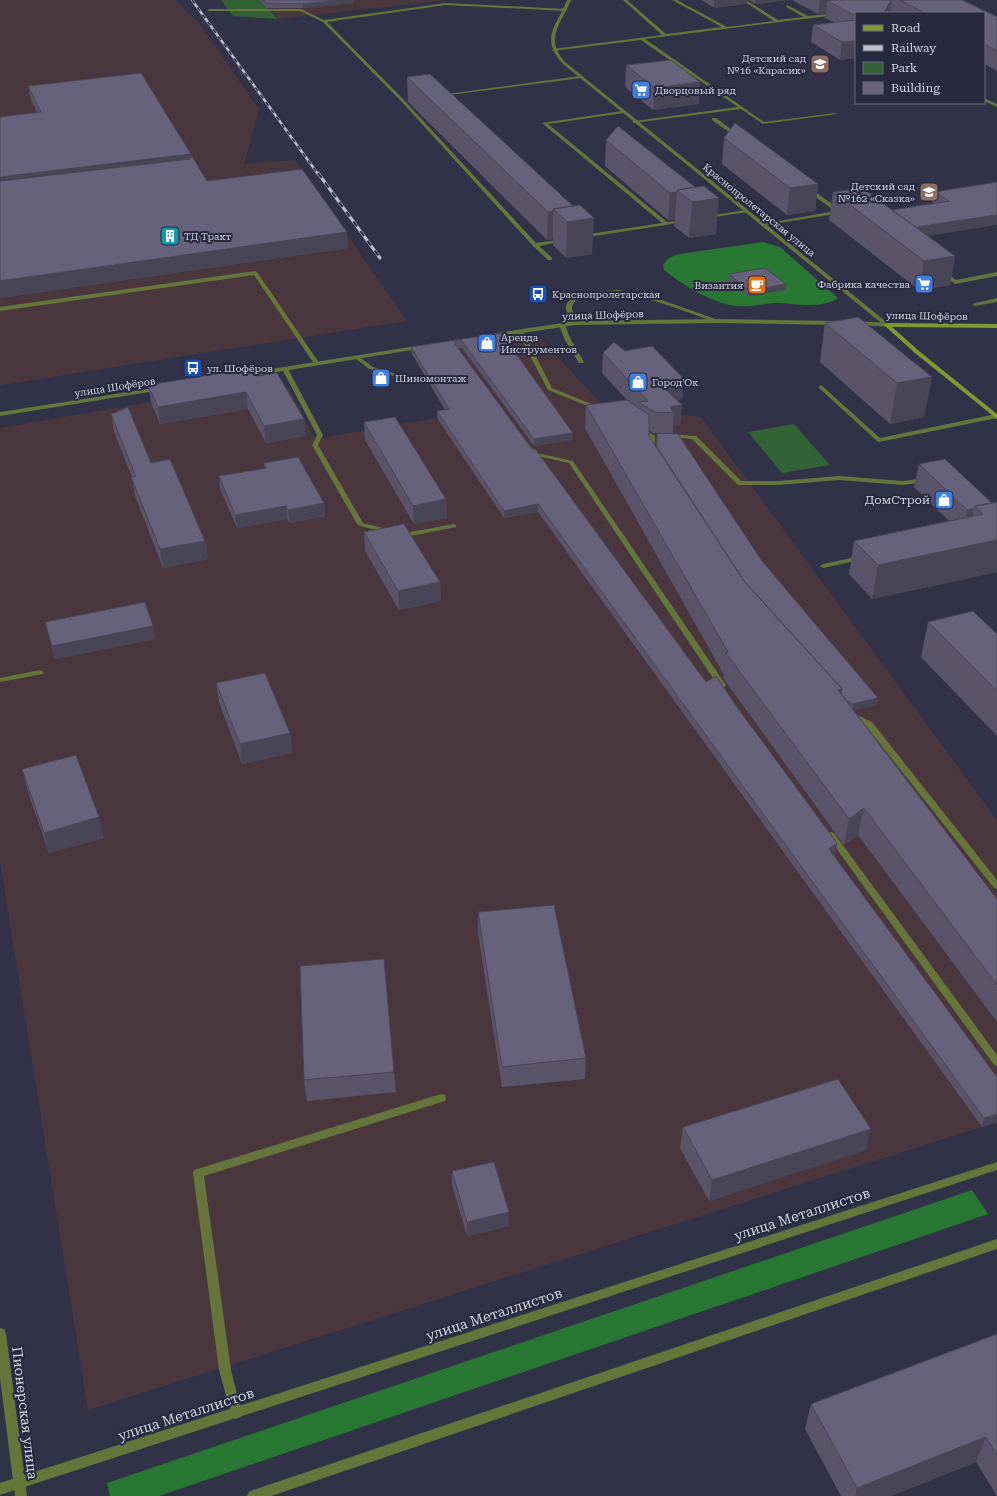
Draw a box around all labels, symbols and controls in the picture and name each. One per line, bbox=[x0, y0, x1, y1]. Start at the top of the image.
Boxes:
legend bbox=[855, 12, 985, 104]
text: Road bbox=[891, 21, 921, 35]
text: Railway bbox=[891, 41, 937, 55]
place label: Детский сад №16 «Карасик» bbox=[727, 53, 807, 76]
school or university icon: Детский сад №16 «Карасик» bbox=[809, 53, 831, 75]
text: Park bbox=[891, 61, 918, 75]
supermarket icon: Дворцовый ряд bbox=[630, 79, 652, 101]
text: Building bbox=[891, 81, 940, 95]
place label: Дворцовый ряд bbox=[655, 85, 736, 96]
street label: Краснопролетарская улица bbox=[701, 161, 818, 259]
place label: Детский сад №162 «Сказка» bbox=[838, 181, 916, 204]
school or university icon: Детский сад №162 «Сказка» bbox=[918, 181, 940, 203]
building icon: ТД Тракт bbox=[159, 225, 181, 247]
place label: ТД Тракт bbox=[184, 231, 232, 242]
supermarket icon: Фабрика качества bbox=[913, 273, 935, 295]
cafe icon: Византия bbox=[746, 274, 768, 296]
place label: Фабрика качества bbox=[817, 279, 911, 290]
place label: Византия bbox=[694, 280, 743, 291]
bus stop icon: Краснопролетарская bbox=[527, 283, 549, 305]
place label: Краснопролетарская bbox=[552, 289, 661, 300]
street label: улица Шофёров bbox=[562, 308, 644, 322]
street label: улица Шофёров bbox=[886, 310, 968, 322]
shop icon: Аренда Инструментов bbox=[476, 332, 498, 354]
place label: Аренда Инструментов bbox=[501, 332, 577, 355]
bus stop icon: ул. Шофёров bbox=[182, 357, 204, 379]
place label: ул. Шофёров bbox=[207, 363, 273, 374]
shop icon: Шиномонтаж bbox=[370, 367, 392, 389]
shop icon: Город'Ок bbox=[627, 371, 649, 393]
place label: Шиномонтаж bbox=[395, 373, 467, 384]
street label: улица Шофёров bbox=[74, 375, 157, 399]
place label: Город'Ок bbox=[652, 377, 699, 388]
shop icon: ДомСтрой bbox=[933, 489, 955, 511]
place label: ДомСтрой bbox=[865, 493, 930, 507]
street label: улица Металлистов bbox=[732, 1184, 872, 1244]
street label: улица Металлистов bbox=[424, 1284, 564, 1344]
street label: Пионерская улица bbox=[9, 1346, 41, 1481]
street label: улица Металлистов bbox=[116, 1384, 256, 1444]

